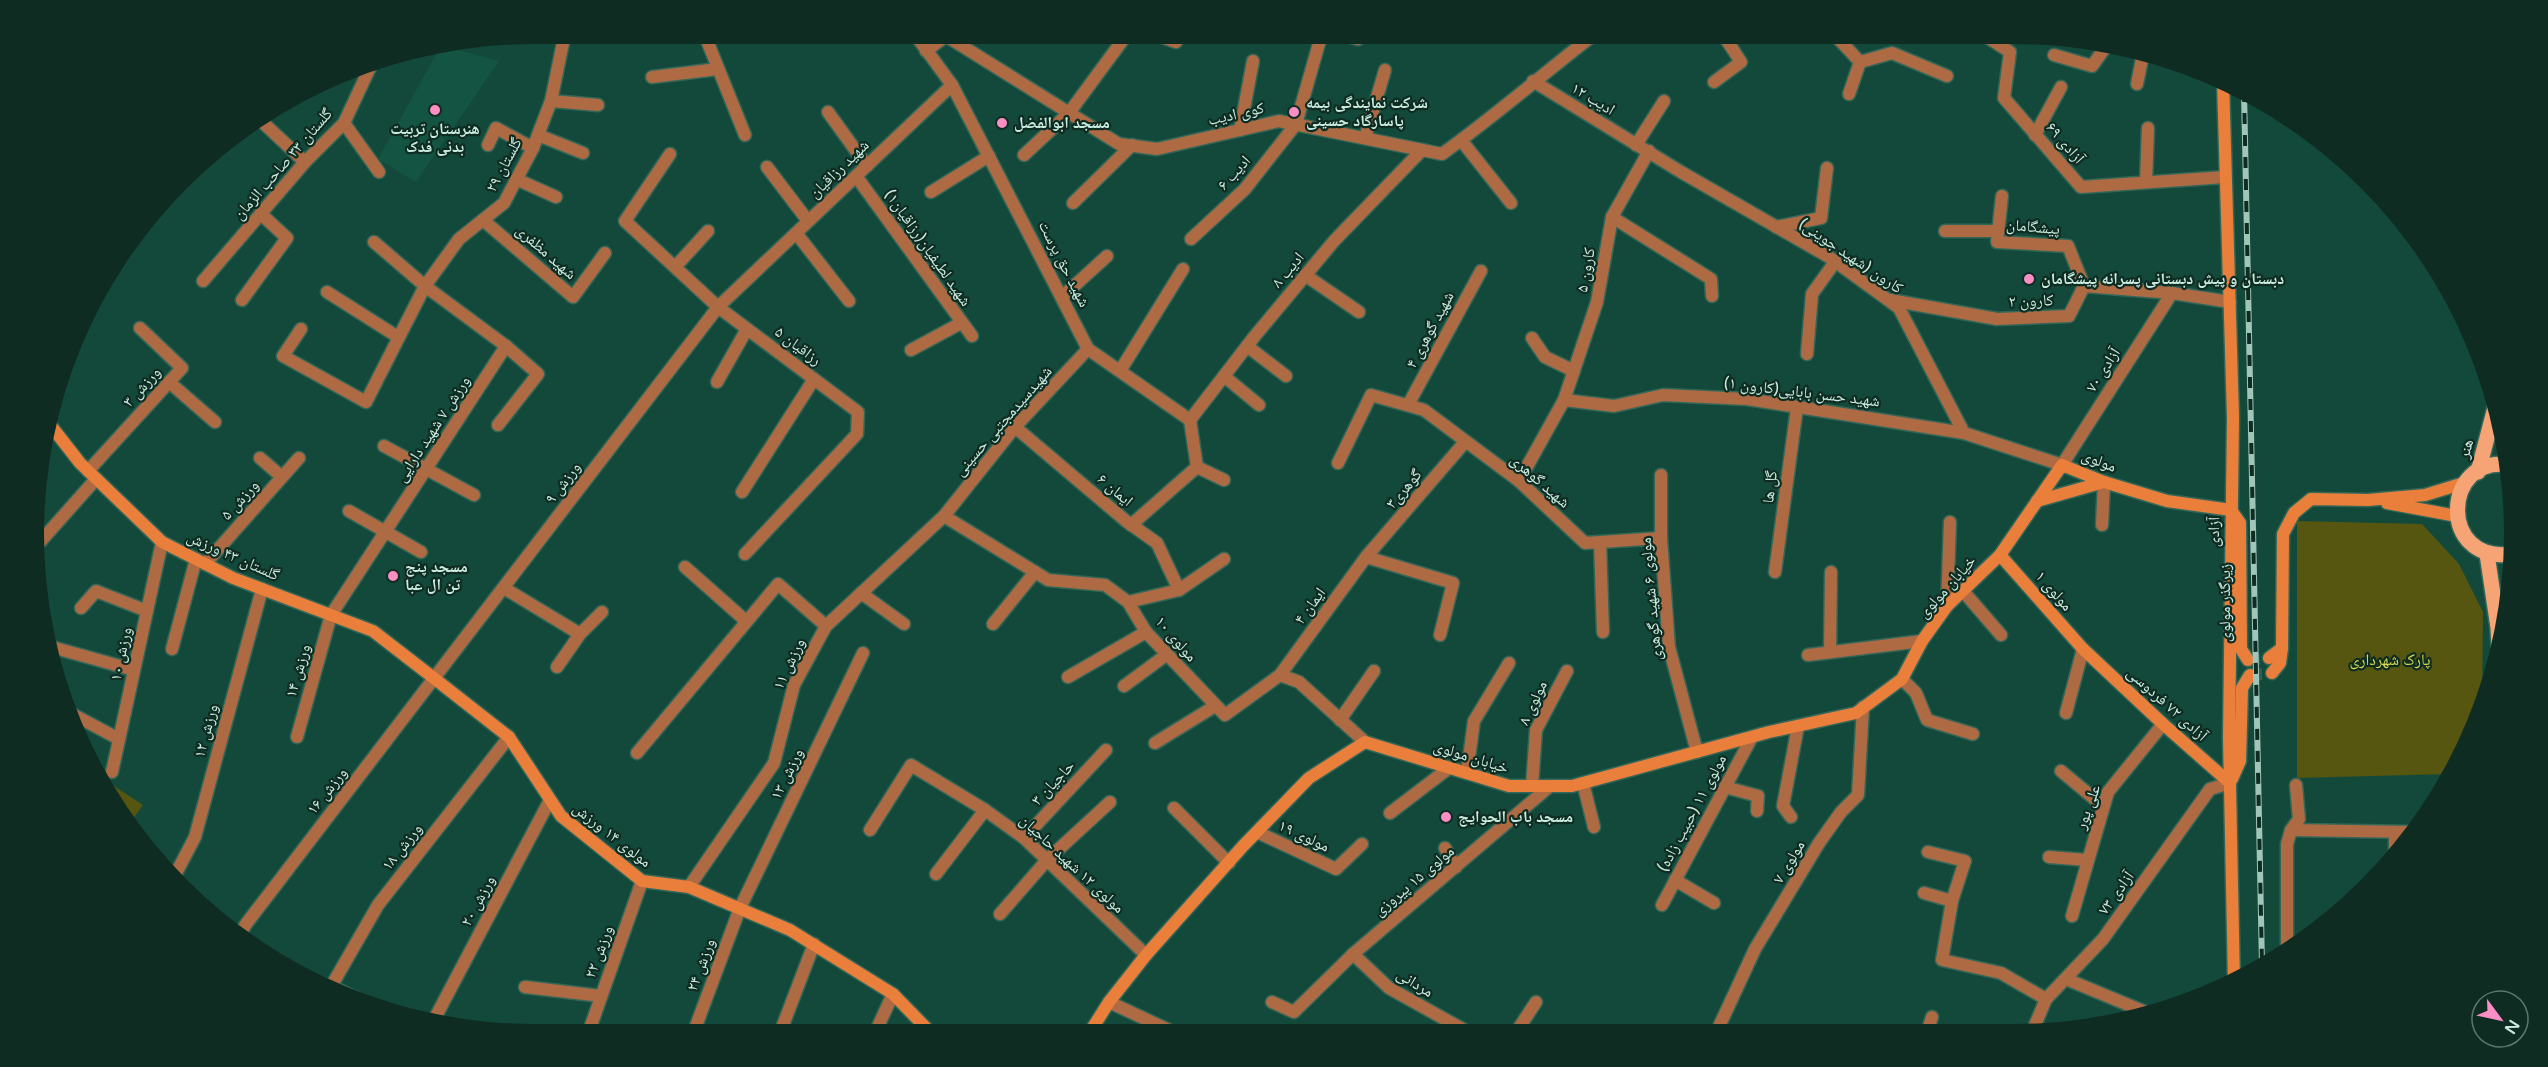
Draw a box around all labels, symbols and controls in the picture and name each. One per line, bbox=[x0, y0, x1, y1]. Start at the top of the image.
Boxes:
street label: ادیب ۱۲ bbox=[1567, 78, 1619, 120]
place label: شرکت نمایندگی بیمه پاسارگاد حسینی bbox=[1306, 93, 1428, 131]
street label: کوی ادیب bbox=[1206, 98, 1266, 130]
marker: هنرستان تربیت بدنی فدک bbox=[428, 103, 442, 117]
street label: گلستان ۳۳ صاحب الزمان bbox=[229, 104, 337, 224]
marker: شرکت نمایندگی بیمه پاسارگاد حسینی bbox=[1287, 105, 1301, 119]
place label: مسجد ابوالفضل bbox=[1014, 113, 1110, 133]
marker: مسجد ابوالفضل bbox=[995, 116, 1009, 130]
street label: آزادی ۶۹ bbox=[2041, 118, 2089, 169]
place label: هنرستان تربیت بدنی فدک bbox=[390, 119, 480, 157]
street label: گلستان ۲۹ bbox=[481, 134, 527, 196]
street label: شهید رزاقیان bbox=[805, 135, 873, 203]
street label: ادیب ۶ bbox=[1213, 151, 1255, 195]
street label: شهید لطیفیان(رزاقیان۱) bbox=[880, 186, 976, 310]
street label: کارون (شهید جوینی) bbox=[1795, 214, 1907, 298]
street label: پیشگامان bbox=[2005, 215, 2061, 239]
street label: شهید حق پرست bbox=[1034, 217, 1094, 311]
street label: شهید مظفری bbox=[511, 220, 581, 284]
street label: کارون ۵ bbox=[1572, 246, 1600, 294]
street label: ادیب ۸ bbox=[1267, 248, 1309, 292]
place label: دبستان و پیش دبستانی پسرانه پیشگامان bbox=[2041, 269, 2284, 289]
marker: دبستان و پیش دبستانی پسرانه پیشگامان bbox=[2022, 272, 2036, 286]
street label: شهید گوهری ۴ bbox=[1401, 288, 1459, 372]
street label: کارون ۲ bbox=[2008, 290, 2054, 312]
street label: رزاقیان ۵ bbox=[771, 322, 825, 370]
street label: آزادی ۷۰ bbox=[2081, 343, 2125, 396]
street label: شهیدسیدمجتبی حسینی bbox=[950, 362, 1056, 480]
street label: ورزش ۳ bbox=[119, 363, 165, 411]
street label: ورزش ۷ شهید دارایی bbox=[391, 372, 475, 486]
street label: شهید حسن بابایی(کارون ۱) bbox=[1723, 373, 1881, 411]
street label: هنر bbox=[2454, 437, 2478, 462]
street label: مولوی bbox=[2079, 445, 2119, 477]
street label: شهید گوهری bbox=[1506, 450, 1574, 512]
street label: ورزش ۹ bbox=[541, 458, 585, 508]
street label: گوهری۳ bbox=[1382, 465, 1427, 513]
street label: ایمان ۶ bbox=[1093, 469, 1137, 511]
street label: گل ها bbox=[1758, 469, 1782, 504]
street label: ورزش ۵ bbox=[217, 476, 263, 524]
street label: آزادی bbox=[2204, 516, 2224, 547]
street label: گلستان ۴۳ ورزش bbox=[184, 527, 283, 585]
street label: مولوی ۶ شهید گوهری bbox=[1636, 536, 1666, 662]
street label: خیابان مولوی bbox=[1914, 552, 1980, 622]
place label: مسجد پنج تن ال عبا bbox=[405, 557, 468, 595]
street label: زیرگذر مولوی bbox=[2215, 564, 2235, 642]
street label: مولوی ۱ bbox=[2031, 567, 2077, 615]
marker: مسجد پنج تن ال عبا bbox=[386, 569, 400, 583]
street label: ایمان ۴ bbox=[1290, 584, 1330, 628]
street label: مولوی ۱۰ bbox=[1151, 612, 1201, 666]
street label: ورزش ۱۰ bbox=[106, 625, 136, 683]
street label: ورزش ۱۱ bbox=[768, 635, 810, 693]
street label: ورزش ۱۴ bbox=[281, 642, 315, 700]
park label: پارک شهرداری bbox=[2349, 650, 2431, 670]
street label: آزادی ۷۲ فردوسی bbox=[2122, 663, 2212, 746]
street label: مولوی ۸ bbox=[1514, 678, 1552, 728]
street label: ورزش ۱۲ bbox=[189, 702, 223, 760]
street label: خیابان مولوی bbox=[1431, 736, 1511, 778]
street label: ورزش ۱۳ bbox=[766, 745, 808, 803]
street label: مولوی ۱۱ (حبیب زاده) bbox=[1653, 751, 1731, 875]
street label: حاجیان ۳ bbox=[1027, 756, 1079, 810]
street label: ورزش ۱۶ bbox=[302, 763, 352, 819]
street label: علی پور bbox=[2070, 782, 2105, 833]
street label: مولوی ۱۴ ورزش bbox=[569, 798, 655, 872]
place label: مسجد باب الحوایج bbox=[1458, 807, 1573, 827]
street label: مولوی ۱۲ شهید حاجیان bbox=[1015, 810, 1129, 918]
marker: مسجد باب الحوایج bbox=[1439, 810, 1453, 824]
street label: مولوی ۱۹ bbox=[1275, 816, 1333, 856]
street label: ورزش ۱۸ bbox=[377, 819, 427, 875]
street label: مولوی ۷ bbox=[1768, 837, 1810, 887]
street label: مولوی ۱۵ پیروزی bbox=[1369, 841, 1459, 921]
street label: آزادی ۷۳ bbox=[2094, 867, 2139, 919]
street label: ورزش ۲۰ bbox=[456, 872, 500, 930]
street label: ورزش ۲۲ bbox=[580, 923, 618, 981]
street label: ورزش ۲۴ bbox=[682, 936, 720, 994]
street label: مردانی bbox=[1393, 964, 1437, 1002]
north arrow bbox=[2470, 989, 2530, 1049]
text: N bbox=[2500, 1016, 2524, 1037]

